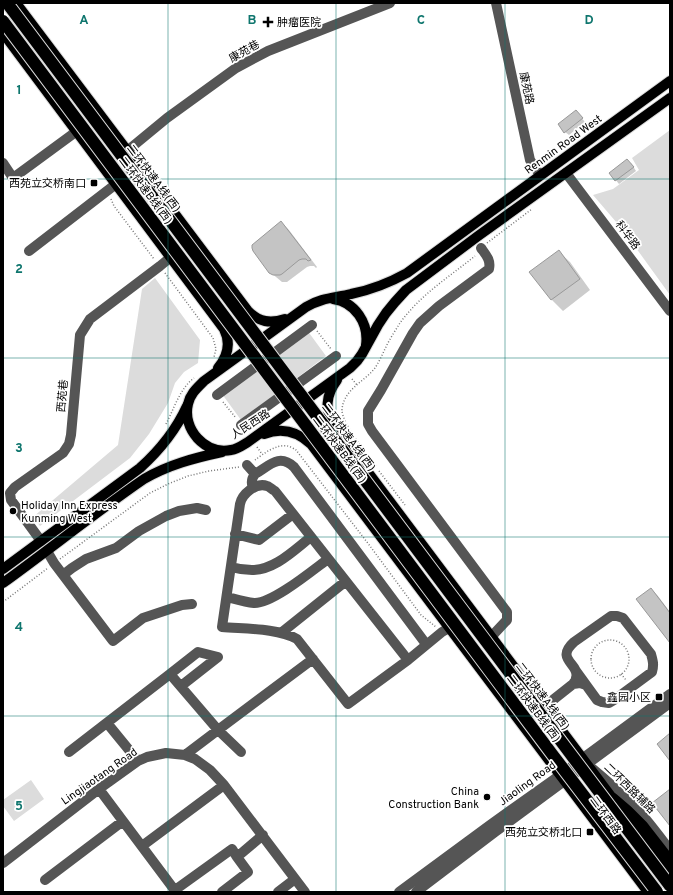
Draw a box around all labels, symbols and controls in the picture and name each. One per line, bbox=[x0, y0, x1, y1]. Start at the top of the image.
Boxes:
text: A bbox=[79, 13, 89, 29]
text: B bbox=[248, 13, 257, 29]
text: C bbox=[417, 13, 425, 29]
text: D bbox=[584, 13, 594, 29]
marker: 肿瘤医院 bbox=[262, 16, 274, 28]
place label: 肿瘤医院 bbox=[277, 16, 321, 30]
street label: 康苑巷 bbox=[227, 38, 262, 66]
street label: 康苑路 bbox=[516, 71, 536, 106]
text: 1 bbox=[16, 83, 22, 99]
street label: Renmin Road West bbox=[522, 112, 605, 178]
street label: 二环快速A线(西) bbox=[123, 142, 183, 215]
street label: 二环快速B线(西) bbox=[115, 154, 175, 227]
place label: 西苑立交桥南口 bbox=[9, 177, 86, 191]
marker: 西苑立交桥南口 bbox=[89, 178, 99, 188]
street label: 科华路 bbox=[612, 218, 643, 253]
text: 2 bbox=[15, 262, 23, 278]
street label: 西苑巷 bbox=[55, 379, 71, 413]
street label: 二环快速A线(西) bbox=[318, 401, 378, 474]
street label: 人民西路 bbox=[228, 407, 273, 443]
street label: 二环快速B线(西) bbox=[309, 413, 369, 486]
text: 3 bbox=[15, 441, 23, 457]
place label: Holiday Inn Express Kunming West bbox=[21, 499, 118, 526]
marker: Holiday Inn Express Kunming West bbox=[8, 506, 18, 516]
text: 4 bbox=[15, 620, 23, 636]
street label: 二环快速A线(西) bbox=[512, 660, 572, 733]
street label: 二环快速B线(西) bbox=[503, 672, 563, 745]
place label: 鑫园小区 bbox=[607, 691, 651, 705]
marker: 鑫园小区 bbox=[654, 692, 664, 702]
street label: Lingjiaotang Road bbox=[59, 745, 140, 808]
street label: Jiaoling Road bbox=[496, 758, 559, 809]
street label: 二环西路辅路 bbox=[602, 760, 658, 816]
place label: China Construction Bank bbox=[388, 785, 479, 812]
marker: China Construction Bank bbox=[482, 792, 492, 802]
street label: 二环西路 bbox=[588, 793, 624, 837]
text: 5 bbox=[15, 799, 23, 815]
place label: 西苑立交桥北口 bbox=[505, 826, 582, 840]
marker: 西苑立交桥北口 bbox=[585, 827, 595, 837]

